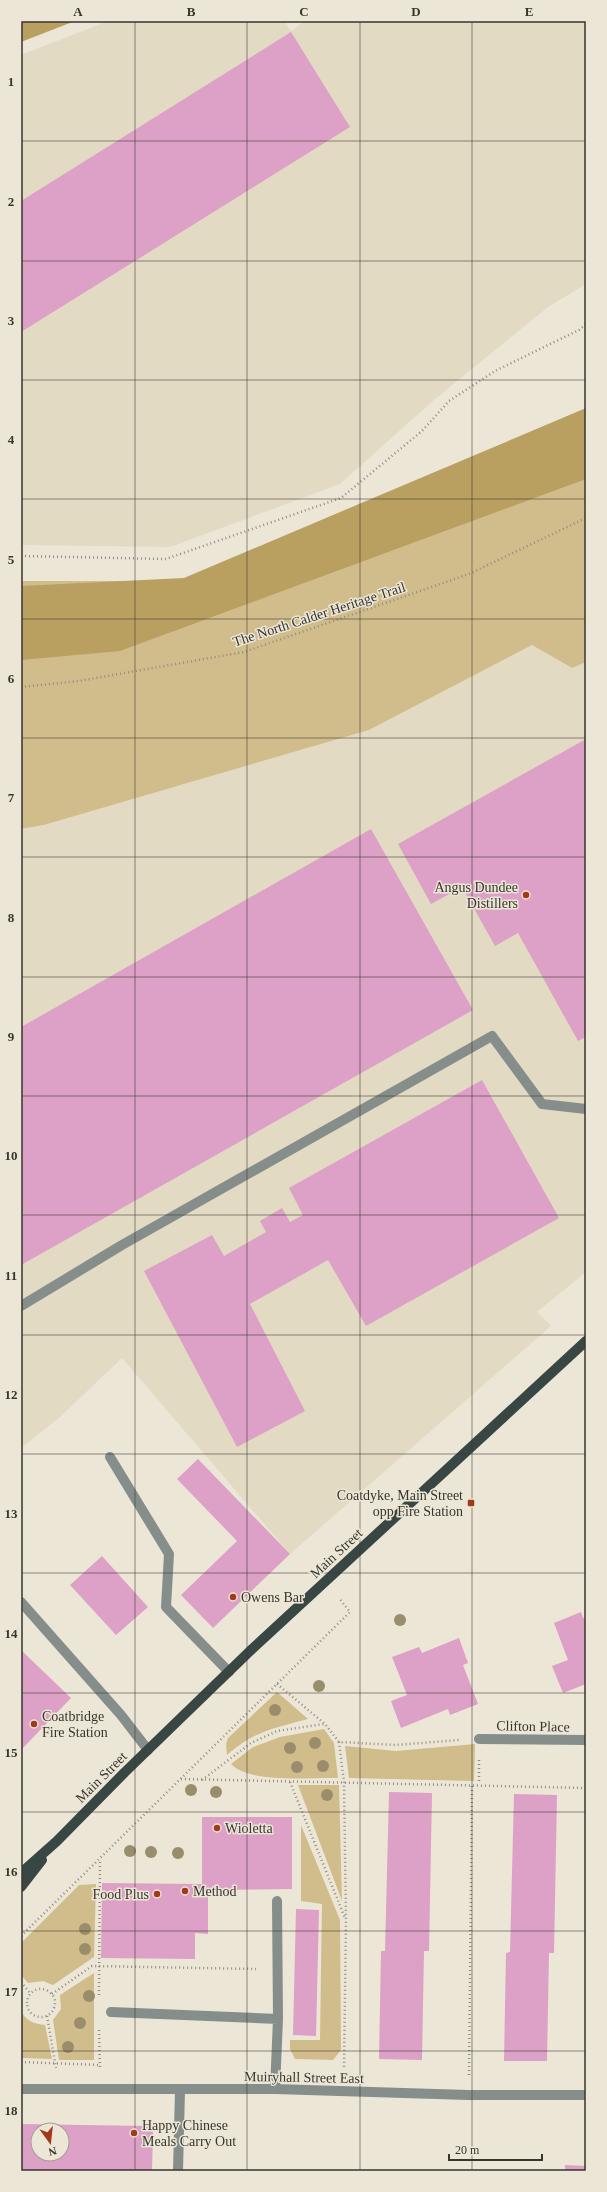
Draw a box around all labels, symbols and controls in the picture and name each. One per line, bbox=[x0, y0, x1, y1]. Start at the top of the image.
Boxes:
text: A bbox=[73, 4, 83, 19]
text: B bbox=[187, 4, 196, 19]
text: C bbox=[299, 4, 309, 19]
text: D bbox=[411, 4, 421, 19]
text: E bbox=[525, 4, 533, 19]
text: 1 bbox=[8, 74, 14, 89]
text: 2 bbox=[8, 194, 14, 209]
text: 3 bbox=[8, 313, 15, 328]
text: 4 bbox=[8, 432, 15, 447]
text: 5 bbox=[8, 552, 15, 567]
street label: The North Calder Heritage Trail bbox=[231, 579, 407, 649]
text: 6 bbox=[8, 671, 15, 686]
text: 7 bbox=[8, 790, 15, 805]
place label: Angus Dundee Distillers bbox=[434, 880, 518, 911]
marker: Angus Dundee Distillers bbox=[521, 890, 531, 900]
text: 8 bbox=[8, 910, 15, 925]
text: 9 bbox=[8, 1029, 15, 1044]
text: 10 bbox=[5, 1148, 18, 1163]
text: 11 bbox=[5, 1268, 17, 1283]
text: 12 bbox=[5, 1387, 18, 1402]
place label: Coatdyke, Main Street opp Fire Station bbox=[337, 1488, 463, 1519]
marker: Coatdyke, Main Street opp Fire Station bbox=[466, 1498, 476, 1508]
text: 13 bbox=[5, 1506, 18, 1521]
street label: Main Street bbox=[307, 1525, 366, 1581]
place label: Owens Bar bbox=[241, 1590, 304, 1605]
marker: Owens Bar bbox=[228, 1592, 238, 1602]
text: 14 bbox=[5, 1626, 18, 1641]
place label: Coatbridge Fire Station bbox=[42, 1709, 108, 1740]
street label: Clifton Place bbox=[496, 1718, 570, 1735]
marker: Coatbridge Fire Station bbox=[29, 1719, 39, 1729]
text: 15 bbox=[5, 1745, 18, 1760]
street label: Main Street bbox=[73, 1749, 130, 1806]
place label: Wioletta bbox=[225, 1821, 273, 1836]
marker: Wioletta bbox=[212, 1823, 222, 1833]
text: 16 bbox=[5, 1864, 18, 1879]
place label: Method bbox=[193, 1884, 237, 1899]
marker: Method bbox=[180, 1886, 190, 1896]
place label: Food Plus bbox=[93, 1887, 149, 1902]
marker: Food Plus bbox=[152, 1889, 162, 1899]
text: 17 bbox=[5, 1984, 18, 1999]
street label: Muiryhall Street East bbox=[244, 2069, 364, 2086]
text: 18 bbox=[5, 2103, 18, 2118]
place label: Happy Chinese Meals Carry Out bbox=[142, 2118, 236, 2149]
north arrow bbox=[30, 2122, 70, 2162]
marker: Happy Chinese Meals Carry Out bbox=[129, 2128, 139, 2138]
scale bar bbox=[449, 2136, 542, 2162]
text: 20 m bbox=[455, 2143, 480, 2157]
text: N bbox=[47, 2145, 58, 2158]

